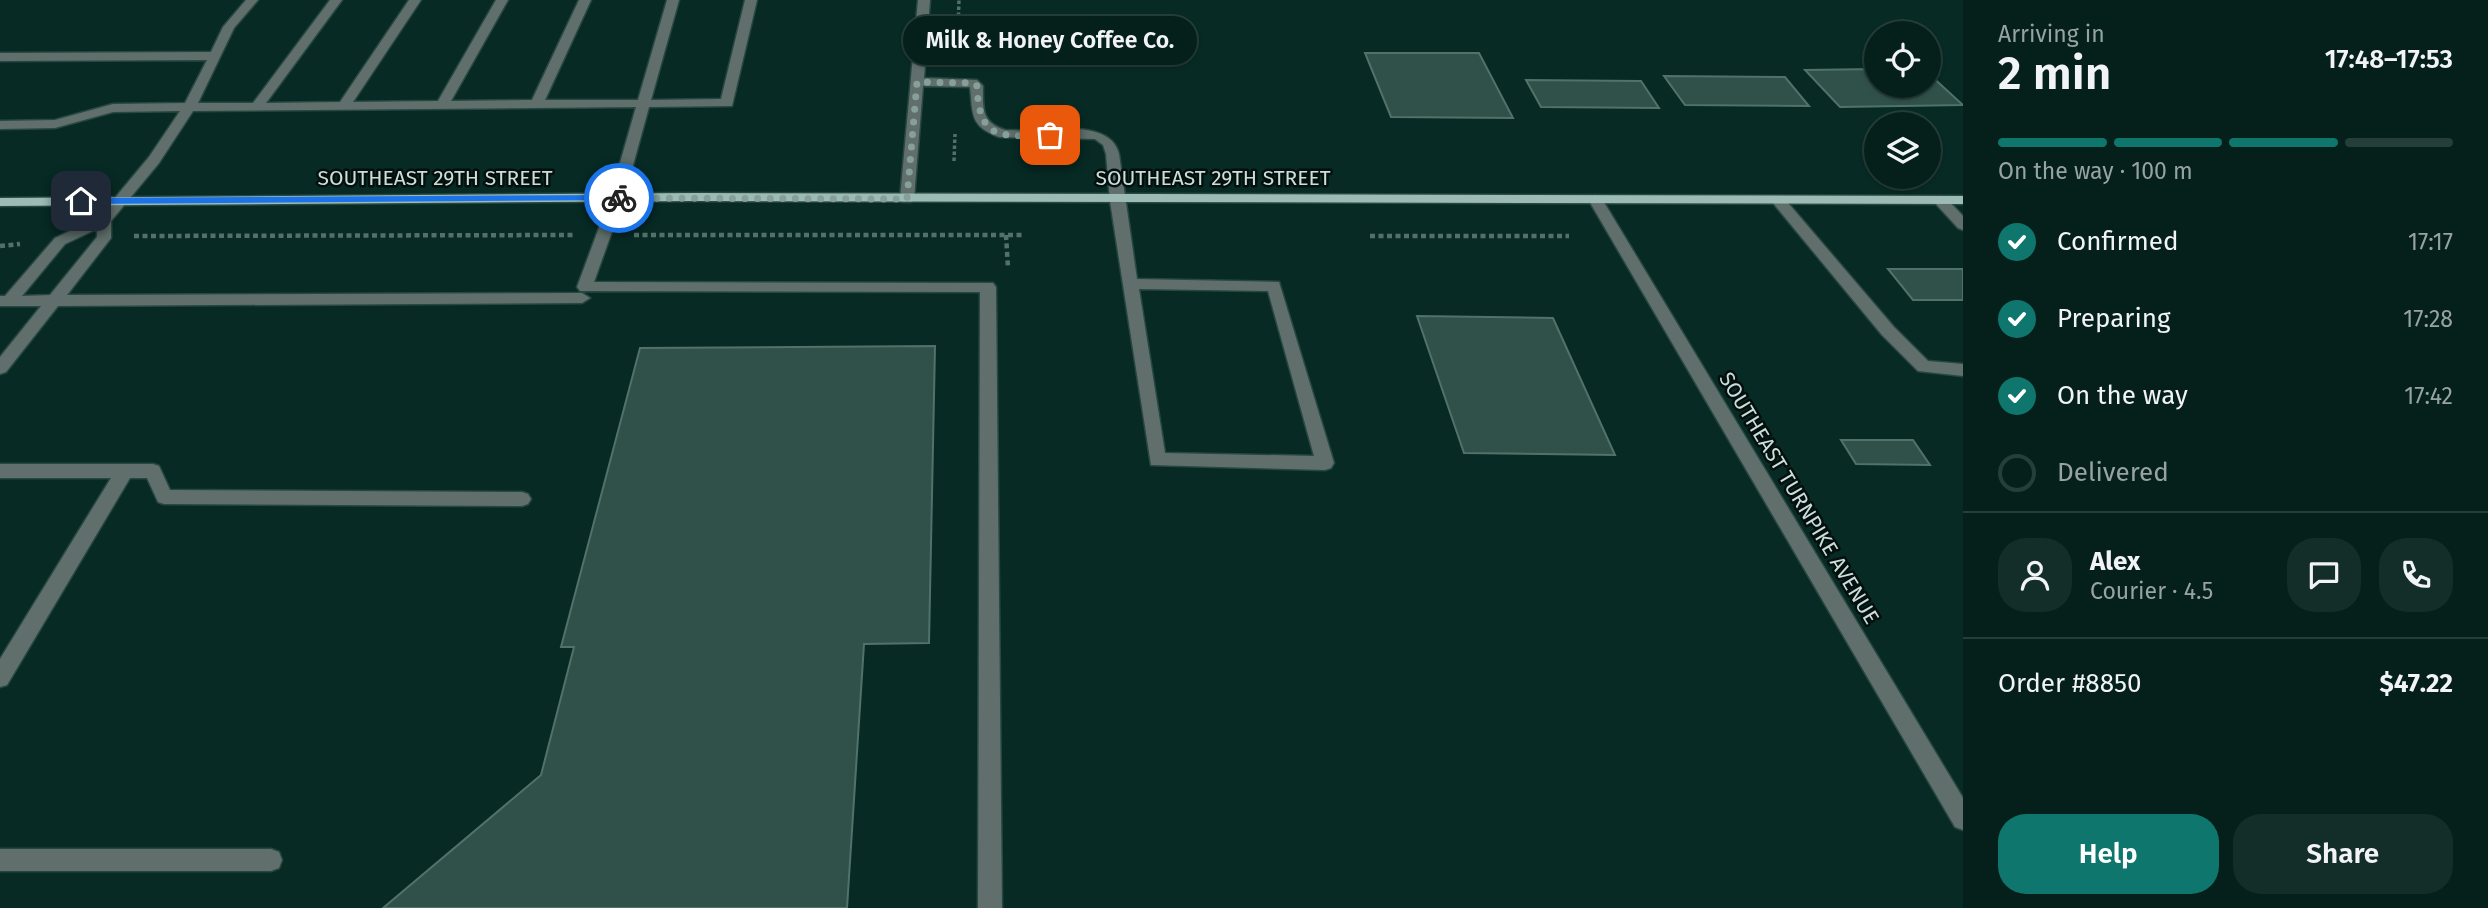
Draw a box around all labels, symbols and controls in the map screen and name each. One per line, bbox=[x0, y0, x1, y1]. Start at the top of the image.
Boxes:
callout: Milk & Honey Coffee Co. bbox=[903, 16, 1197, 65]
text: Arriving in bbox=[1998, 20, 2105, 48]
map controls bbox=[1864, 21, 1941, 189]
button: locate bbox=[1864, 21, 1941, 98]
text: Milk & Honey Coffee Co. bbox=[926, 26, 1174, 54]
text: 17:48–17:53 bbox=[2325, 44, 2453, 75]
text: 2 min bbox=[1998, 46, 2111, 101]
pin bbox=[1020, 105, 1080, 165]
button: layers bbox=[1864, 112, 1941, 189]
icon: bag bbox=[1031, 116, 1069, 154]
text: On the way · 100 m bbox=[1998, 157, 2193, 185]
courier bbox=[584, 163, 654, 233]
street label: SOUTHEAST 29TH STREET bbox=[317, 165, 553, 191]
street label: SOUTHEAST 29TH STREET bbox=[1095, 165, 1331, 191]
pin bbox=[51, 171, 111, 231]
icon: bike bbox=[600, 179, 638, 217]
icon: home bbox=[62, 182, 100, 220]
icon: check bbox=[1998, 223, 2036, 261]
text: Confirmed bbox=[2057, 226, 2178, 257]
text: 17:17 bbox=[2408, 228, 2453, 256]
icon: check bbox=[1998, 300, 2036, 338]
text: Preparing bbox=[2057, 303, 2170, 334]
text: 17:28 bbox=[2403, 305, 2453, 333]
street label: SOUTHEAST TURNPIKE AVENUE bbox=[1713, 367, 1885, 629]
icon: check bbox=[1998, 377, 2036, 415]
text: On the way bbox=[2057, 380, 2188, 411]
text: 17:42 bbox=[2404, 382, 2453, 410]
text: Delivered bbox=[2057, 457, 2169, 488]
button: person bbox=[1998, 538, 2072, 612]
button: chat bbox=[2287, 538, 2361, 612]
button: phone bbox=[2379, 538, 2453, 612]
text: Alex bbox=[2090, 546, 2140, 577]
text: Courier · 4.5 bbox=[2090, 577, 2213, 605]
text: Order #8850 bbox=[1998, 668, 2142, 699]
text: $47.22 bbox=[2379, 668, 2453, 699]
button: Help bbox=[1998, 814, 2219, 894]
button: Share bbox=[2233, 814, 2453, 894]

